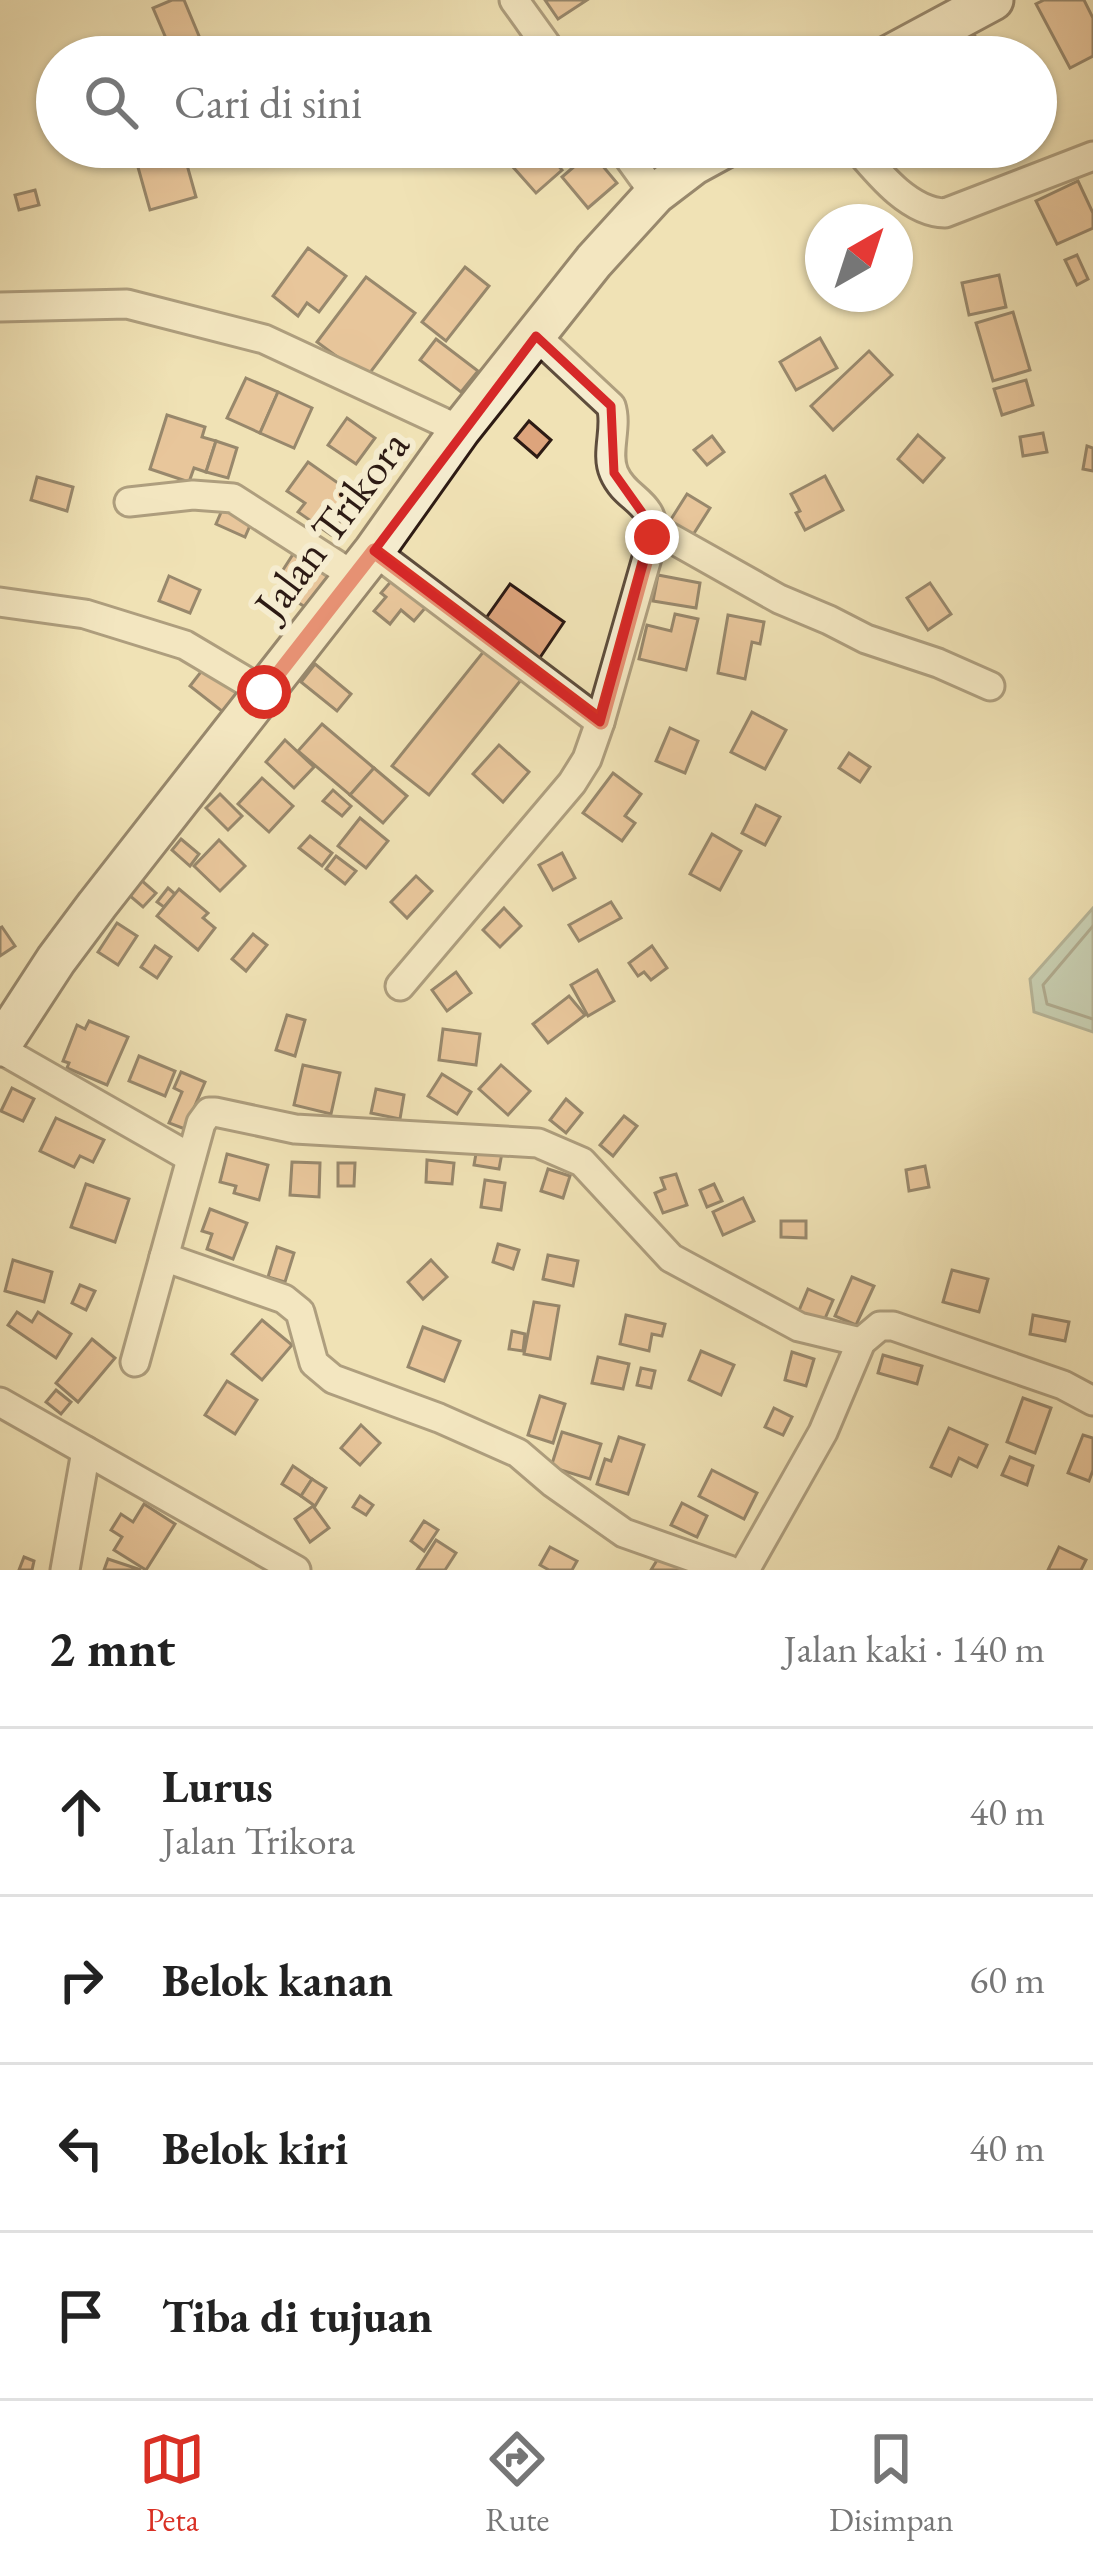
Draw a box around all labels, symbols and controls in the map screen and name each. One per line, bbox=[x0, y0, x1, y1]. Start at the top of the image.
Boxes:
search box bbox=[36, 36, 1057, 168]
icon: search bbox=[78, 69, 144, 135]
text: Cari di sini bbox=[174, 73, 362, 131]
north arrow bbox=[805, 204, 913, 312]
street label: Jalan Trikora bbox=[238, 418, 421, 634]
route end bbox=[625, 510, 679, 564]
route start bbox=[237, 665, 291, 719]
text: 2 mnt bbox=[48, 1615, 175, 1681]
text: Jalan kaki · 140 m bbox=[783, 1623, 1045, 1674]
text: Lurus bbox=[162, 1757, 273, 1815]
icon: ahead bbox=[48, 1779, 114, 1845]
text: 40 m bbox=[969, 1786, 1045, 1837]
text: Jalan Trikora bbox=[162, 1815, 355, 1866]
icon: right bbox=[48, 1947, 114, 2013]
text: Belok kanan bbox=[162, 1951, 393, 2009]
text: 60 m bbox=[969, 1954, 1045, 2005]
icon: left bbox=[48, 2115, 114, 2181]
text: Belok kiri bbox=[162, 2119, 348, 2177]
text: 40 m bbox=[969, 2122, 1045, 2173]
icon: arrive bbox=[48, 2283, 114, 2349]
text: Tiba di tujuan bbox=[162, 2287, 433, 2345]
tab: Peta bbox=[139, 2426, 205, 2541]
tab: Rute bbox=[484, 2426, 550, 2541]
tab: Disimpan bbox=[829, 2426, 954, 2541]

